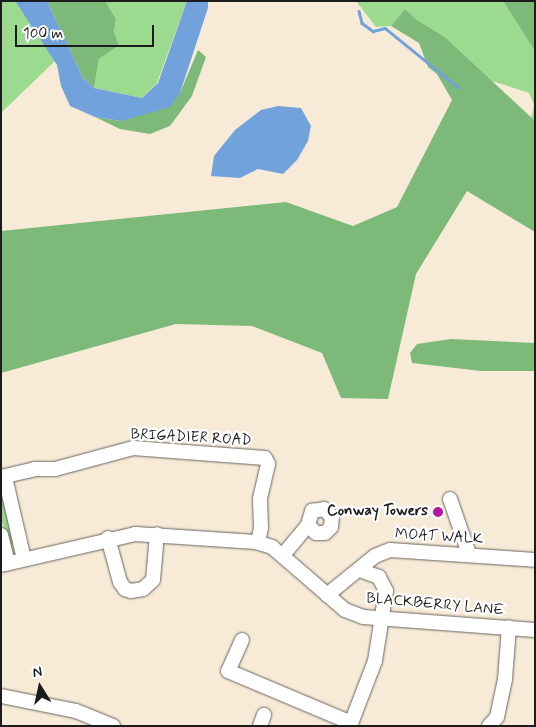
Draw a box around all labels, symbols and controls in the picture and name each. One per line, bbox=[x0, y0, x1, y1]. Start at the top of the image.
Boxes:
scale bar bbox=[18, 15, 156, 47]
text: 100 m bbox=[23, 24, 63, 44]
street label: BRIGADIER ROAD bbox=[131, 426, 251, 450]
place label: Conway Towers bbox=[328, 503, 428, 521]
marker: Conway Towers bbox=[432, 506, 444, 518]
street label: MOAT WALK bbox=[395, 526, 483, 548]
street label: BLACKBERRY LANE bbox=[366, 590, 504, 620]
north arrow bbox=[15, 662, 65, 712]
text: N bbox=[31, 663, 44, 682]

